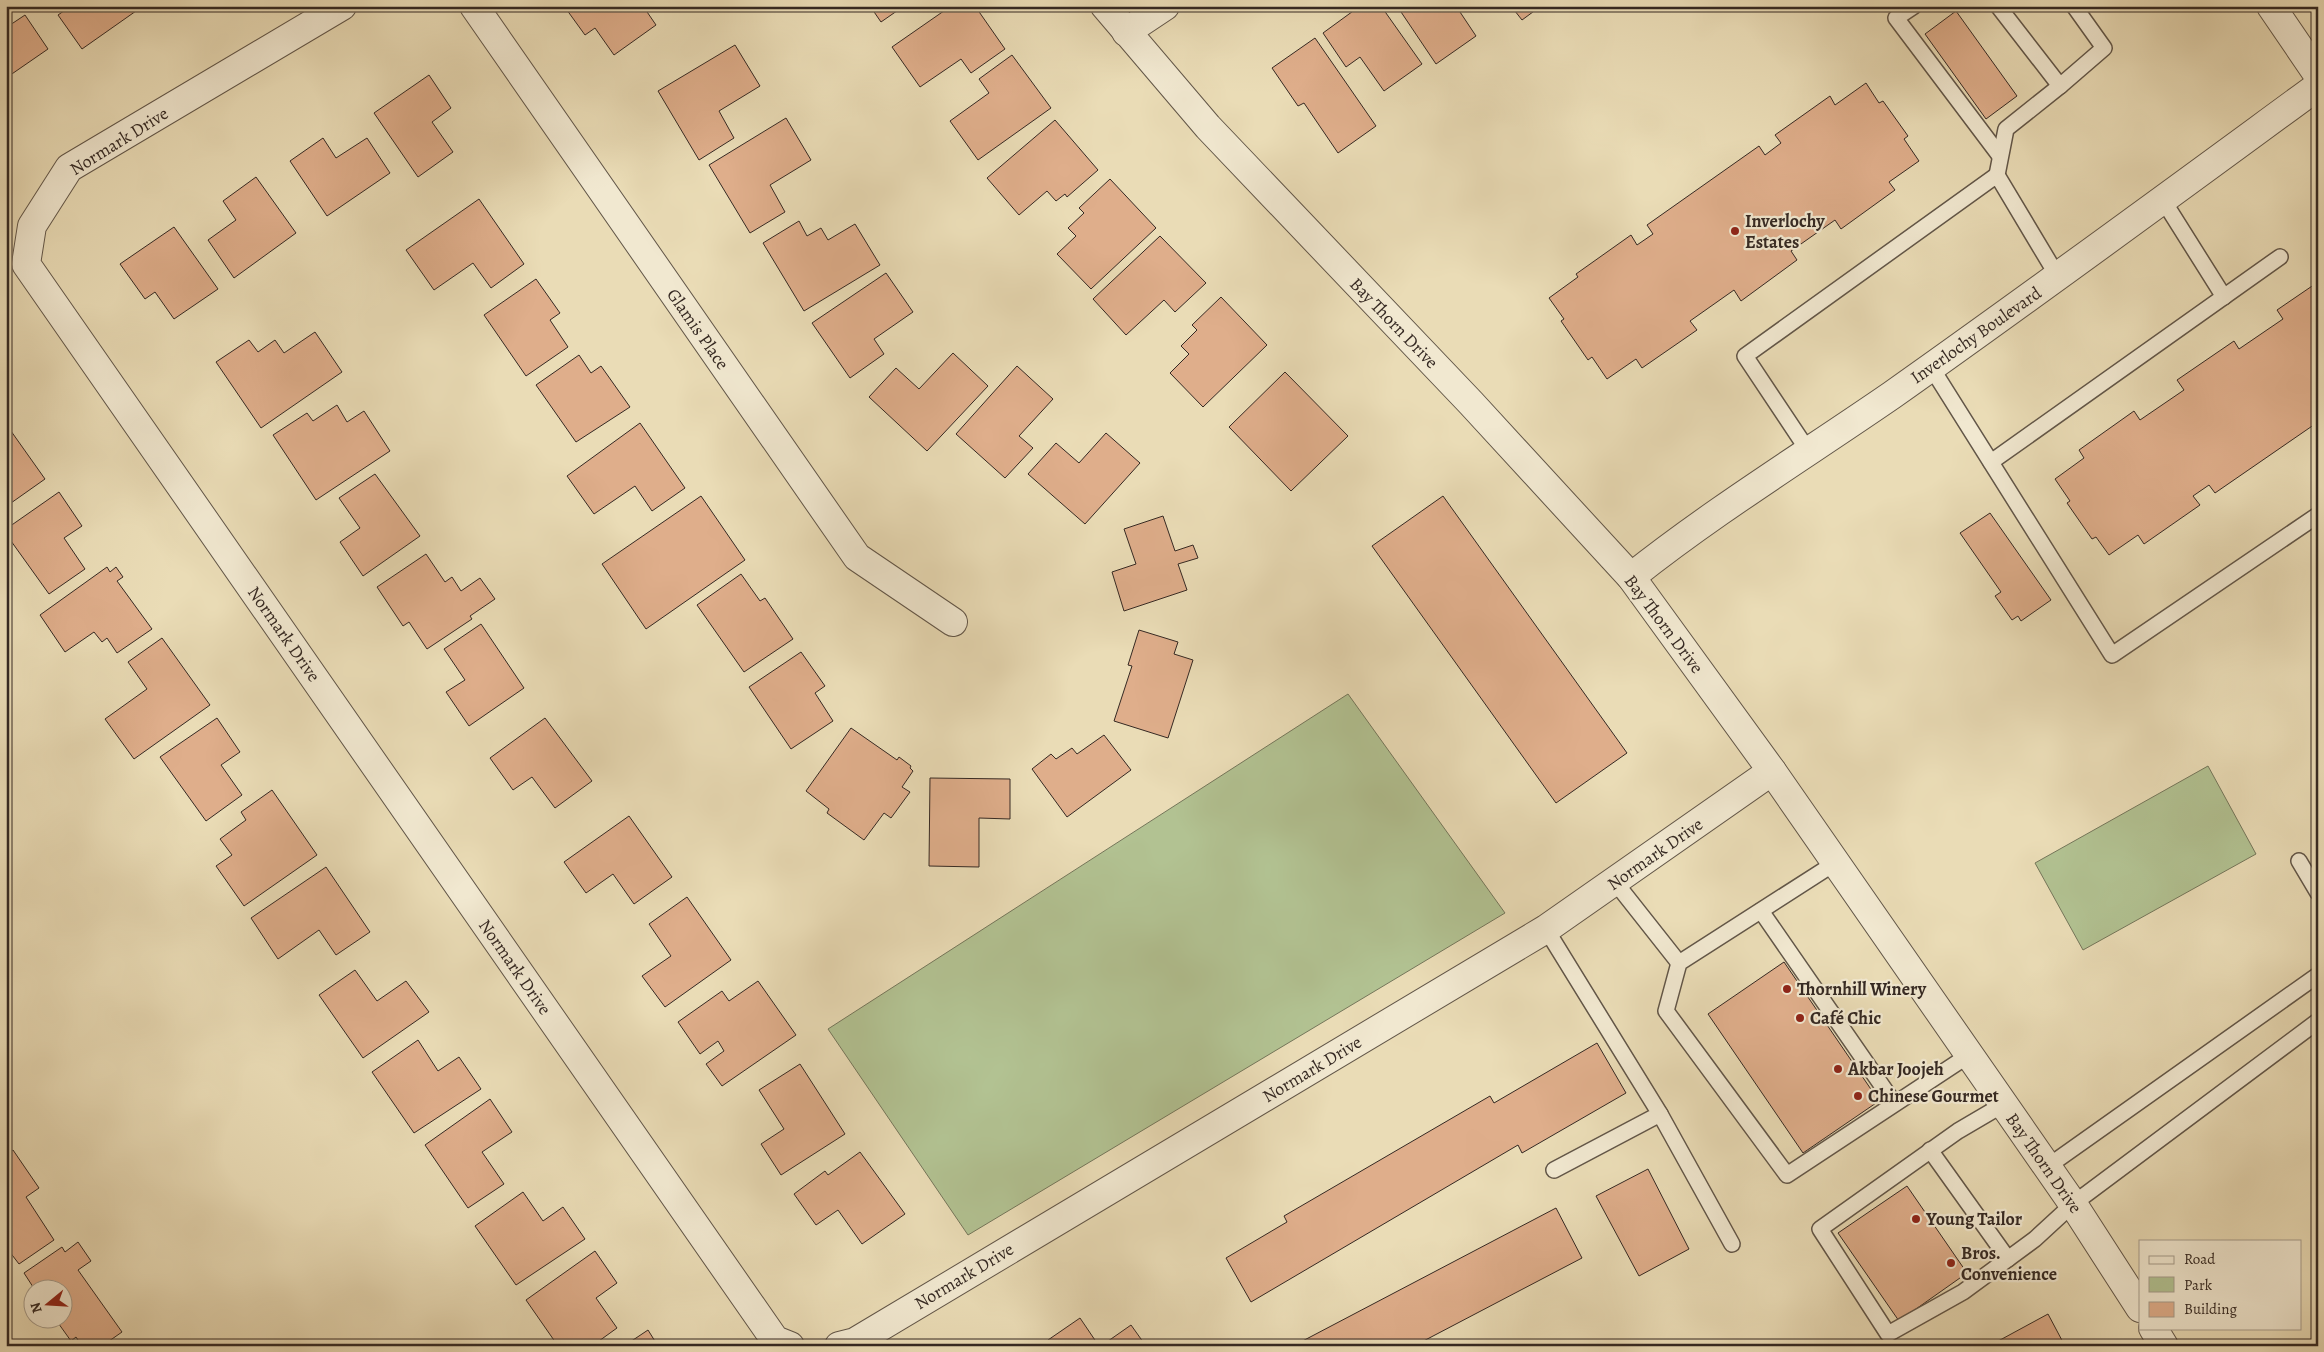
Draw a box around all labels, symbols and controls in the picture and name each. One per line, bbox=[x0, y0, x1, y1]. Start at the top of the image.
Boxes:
street label: Normark Drive bbox=[65, 101, 173, 181]
place label: Inverlochy Estates bbox=[1745, 209, 1825, 254]
marker: Inverlochy Estates bbox=[1729, 225, 1741, 237]
street label: Bay Thorn Drive bbox=[1344, 272, 1444, 374]
street label: Inverlochy Boulevard bbox=[1906, 281, 2046, 389]
street label: Glamis Place bbox=[661, 284, 735, 374]
street label: Bay Thorn Drive bbox=[1619, 570, 1709, 678]
street label: Normark Drive bbox=[242, 581, 326, 687]
street label: Normark Drive bbox=[1602, 812, 1708, 896]
street label: Normark Drive bbox=[473, 914, 557, 1020]
place label: Thornhill Winery bbox=[1797, 977, 1927, 1001]
marker: Thornhill Winery bbox=[1781, 983, 1793, 995]
place label: Café Chic bbox=[1810, 1006, 1881, 1030]
marker: Café Chic bbox=[1794, 1012, 1806, 1024]
street label: Normark Drive bbox=[1258, 1030, 1366, 1108]
place label: Akbar Joojeh bbox=[1847, 1057, 1944, 1081]
marker: Akbar Joojeh bbox=[1832, 1063, 1844, 1075]
place label: Chinese Gourmet bbox=[1868, 1084, 1999, 1108]
marker: Chinese Gourmet bbox=[1852, 1090, 1864, 1102]
street label: Bay Thorn Drive bbox=[2000, 1108, 2088, 1218]
place label: Young Tailor bbox=[1925, 1207, 2023, 1231]
marker: Young Tailor bbox=[1910, 1213, 1922, 1225]
street label: Normark Drive bbox=[910, 1237, 1018, 1315]
legend bbox=[2139, 1240, 2302, 1330]
place label: Bros. Convenience bbox=[1961, 1241, 2057, 1286]
text: Road bbox=[2184, 1249, 2216, 1269]
marker: Bros. Convenience bbox=[1945, 1257, 1957, 1269]
text: Park bbox=[2184, 1275, 2213, 1295]
north arrow bbox=[22, 1280, 72, 1330]
text: Building bbox=[2184, 1299, 2237, 1319]
text: N bbox=[26, 1300, 47, 1316]

